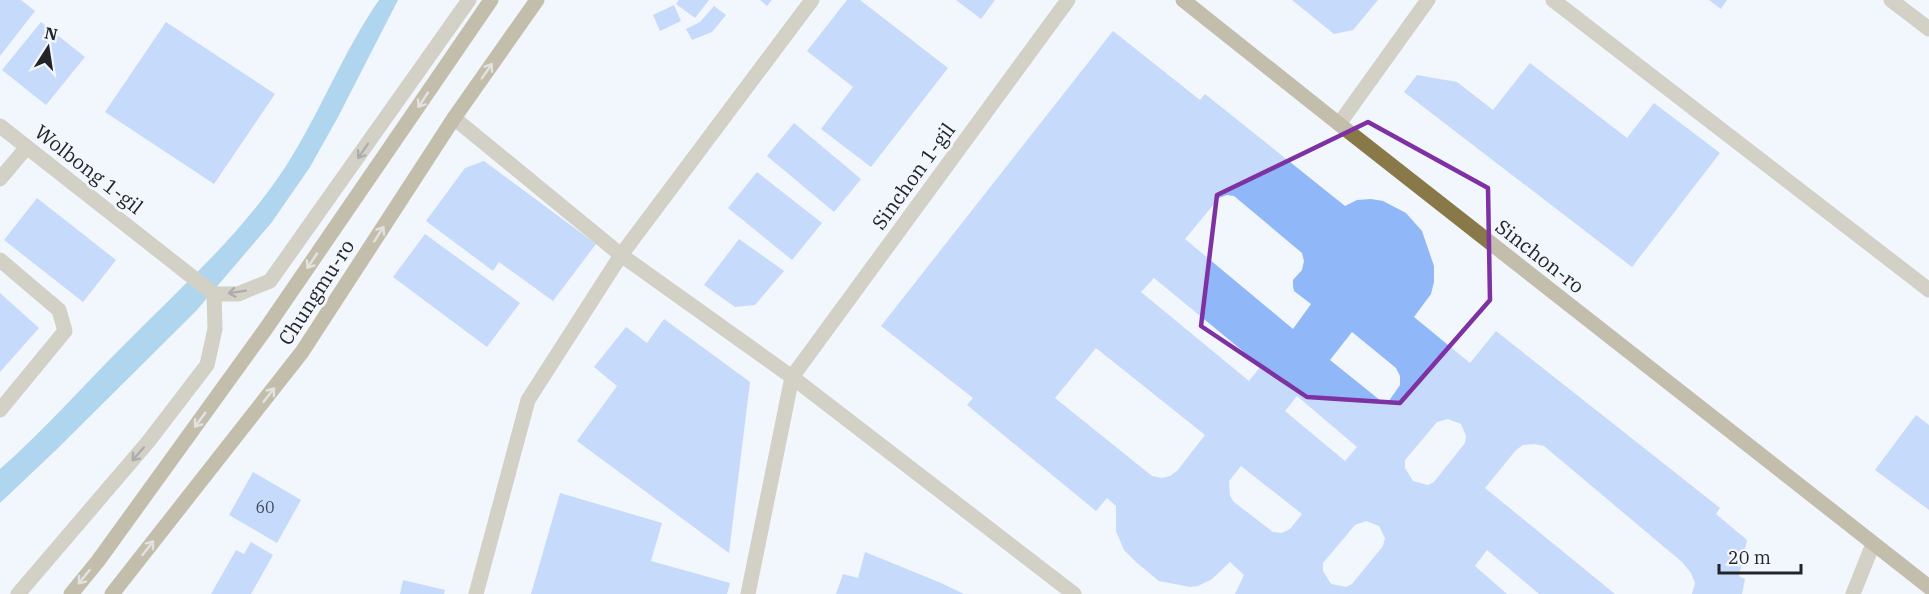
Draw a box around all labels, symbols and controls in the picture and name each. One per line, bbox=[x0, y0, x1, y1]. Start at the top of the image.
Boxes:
north arrow bbox=[18, 18, 78, 78]
text: N bbox=[43, 22, 59, 44]
one-way arrow bbox=[481, 64, 493, 80]
one-way arrow bbox=[417, 92, 429, 108]
street label: Sinchon 1-gil bbox=[865, 117, 961, 235]
street label: Wolbong 1-gil bbox=[29, 118, 149, 220]
one-way arrow bbox=[357, 142, 369, 159]
street label: Sinchon-ro bbox=[1490, 213, 1590, 299]
one-way arrow bbox=[373, 226, 385, 243]
street label: Chungmu-ro bbox=[272, 234, 360, 350]
one-way arrow bbox=[306, 252, 318, 269]
one-way arrow bbox=[227, 287, 247, 298]
one-way arrow bbox=[262, 387, 275, 403]
one-way arrow bbox=[194, 412, 206, 428]
one-way arrow bbox=[131, 446, 145, 461]
house number: 60 bbox=[255, 497, 275, 517]
scale bar bbox=[1719, 537, 1802, 575]
one-way arrow bbox=[142, 540, 155, 556]
text: 20 m bbox=[1728, 546, 1771, 569]
one-way arrow bbox=[78, 569, 91, 585]

